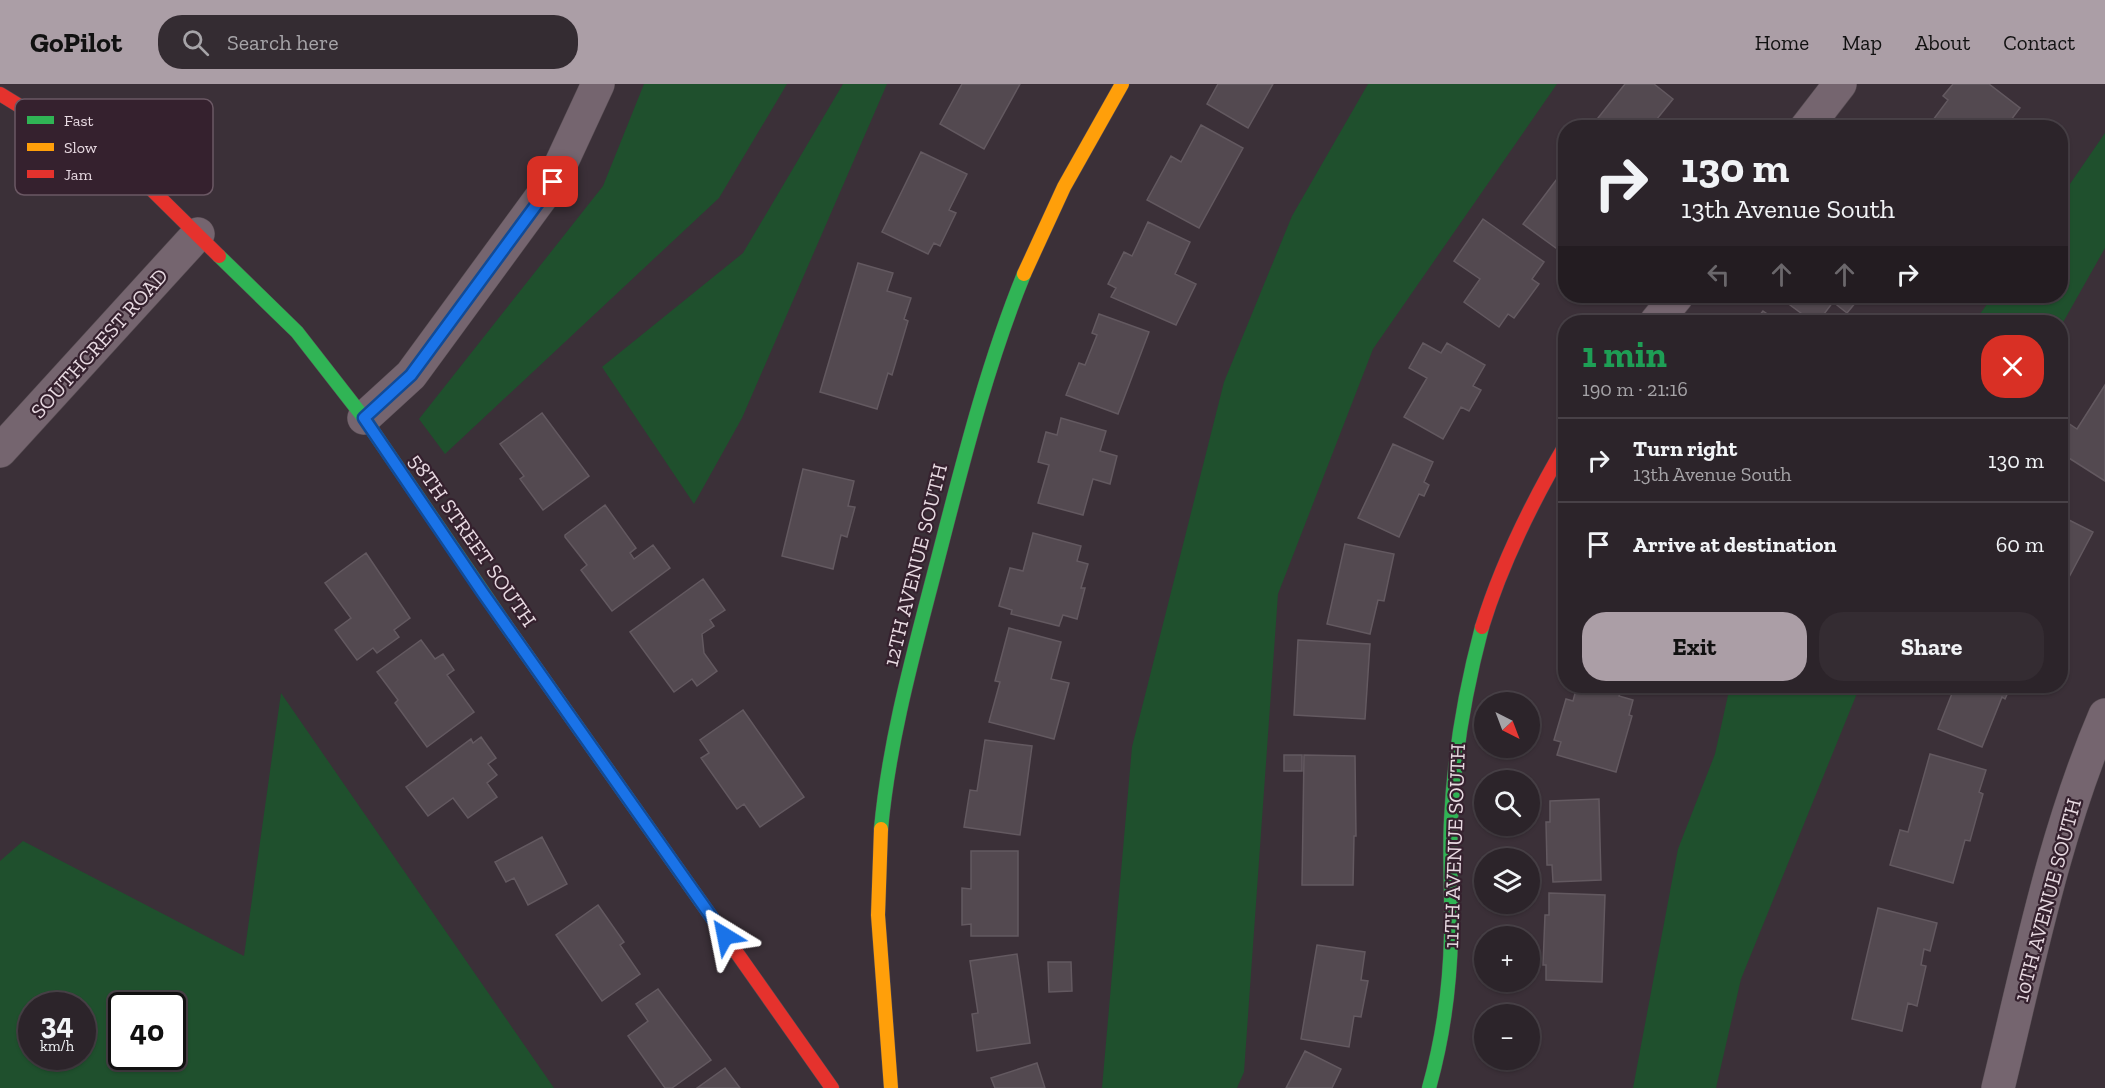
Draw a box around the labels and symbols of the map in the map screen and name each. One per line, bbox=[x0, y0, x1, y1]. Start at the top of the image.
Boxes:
legend bbox=[15, 99, 213, 195]
text: Fast bbox=[64, 111, 93, 130]
text: Slow bbox=[64, 138, 98, 157]
pin bbox=[527, 156, 578, 207]
text: Jam bbox=[64, 165, 93, 184]
street label: SOUTHCREST ROAD bbox=[25, 263, 173, 423]
street label: 58TH STREET SOUTH bbox=[404, 449, 542, 631]
street label: 12TH AVENUE SOUTH bbox=[878, 461, 952, 669]
north arrow bbox=[1474, 692, 1540, 758]
street label: 11TH AVENUE SOUTH bbox=[1438, 743, 1470, 949]
street label: 10TH AVENUE SOUTH bbox=[2008, 796, 2086, 1004]
position arrow bbox=[693, 904, 757, 968]
speed limit sign: 40 bbox=[108, 992, 186, 1070]

